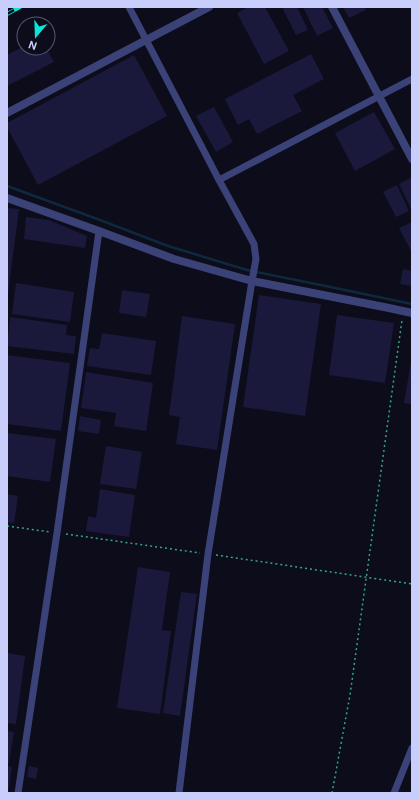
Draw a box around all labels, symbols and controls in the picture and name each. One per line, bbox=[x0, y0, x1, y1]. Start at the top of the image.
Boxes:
north arrow bbox=[16, 16, 56, 56]
text: N bbox=[27, 38, 39, 53]

